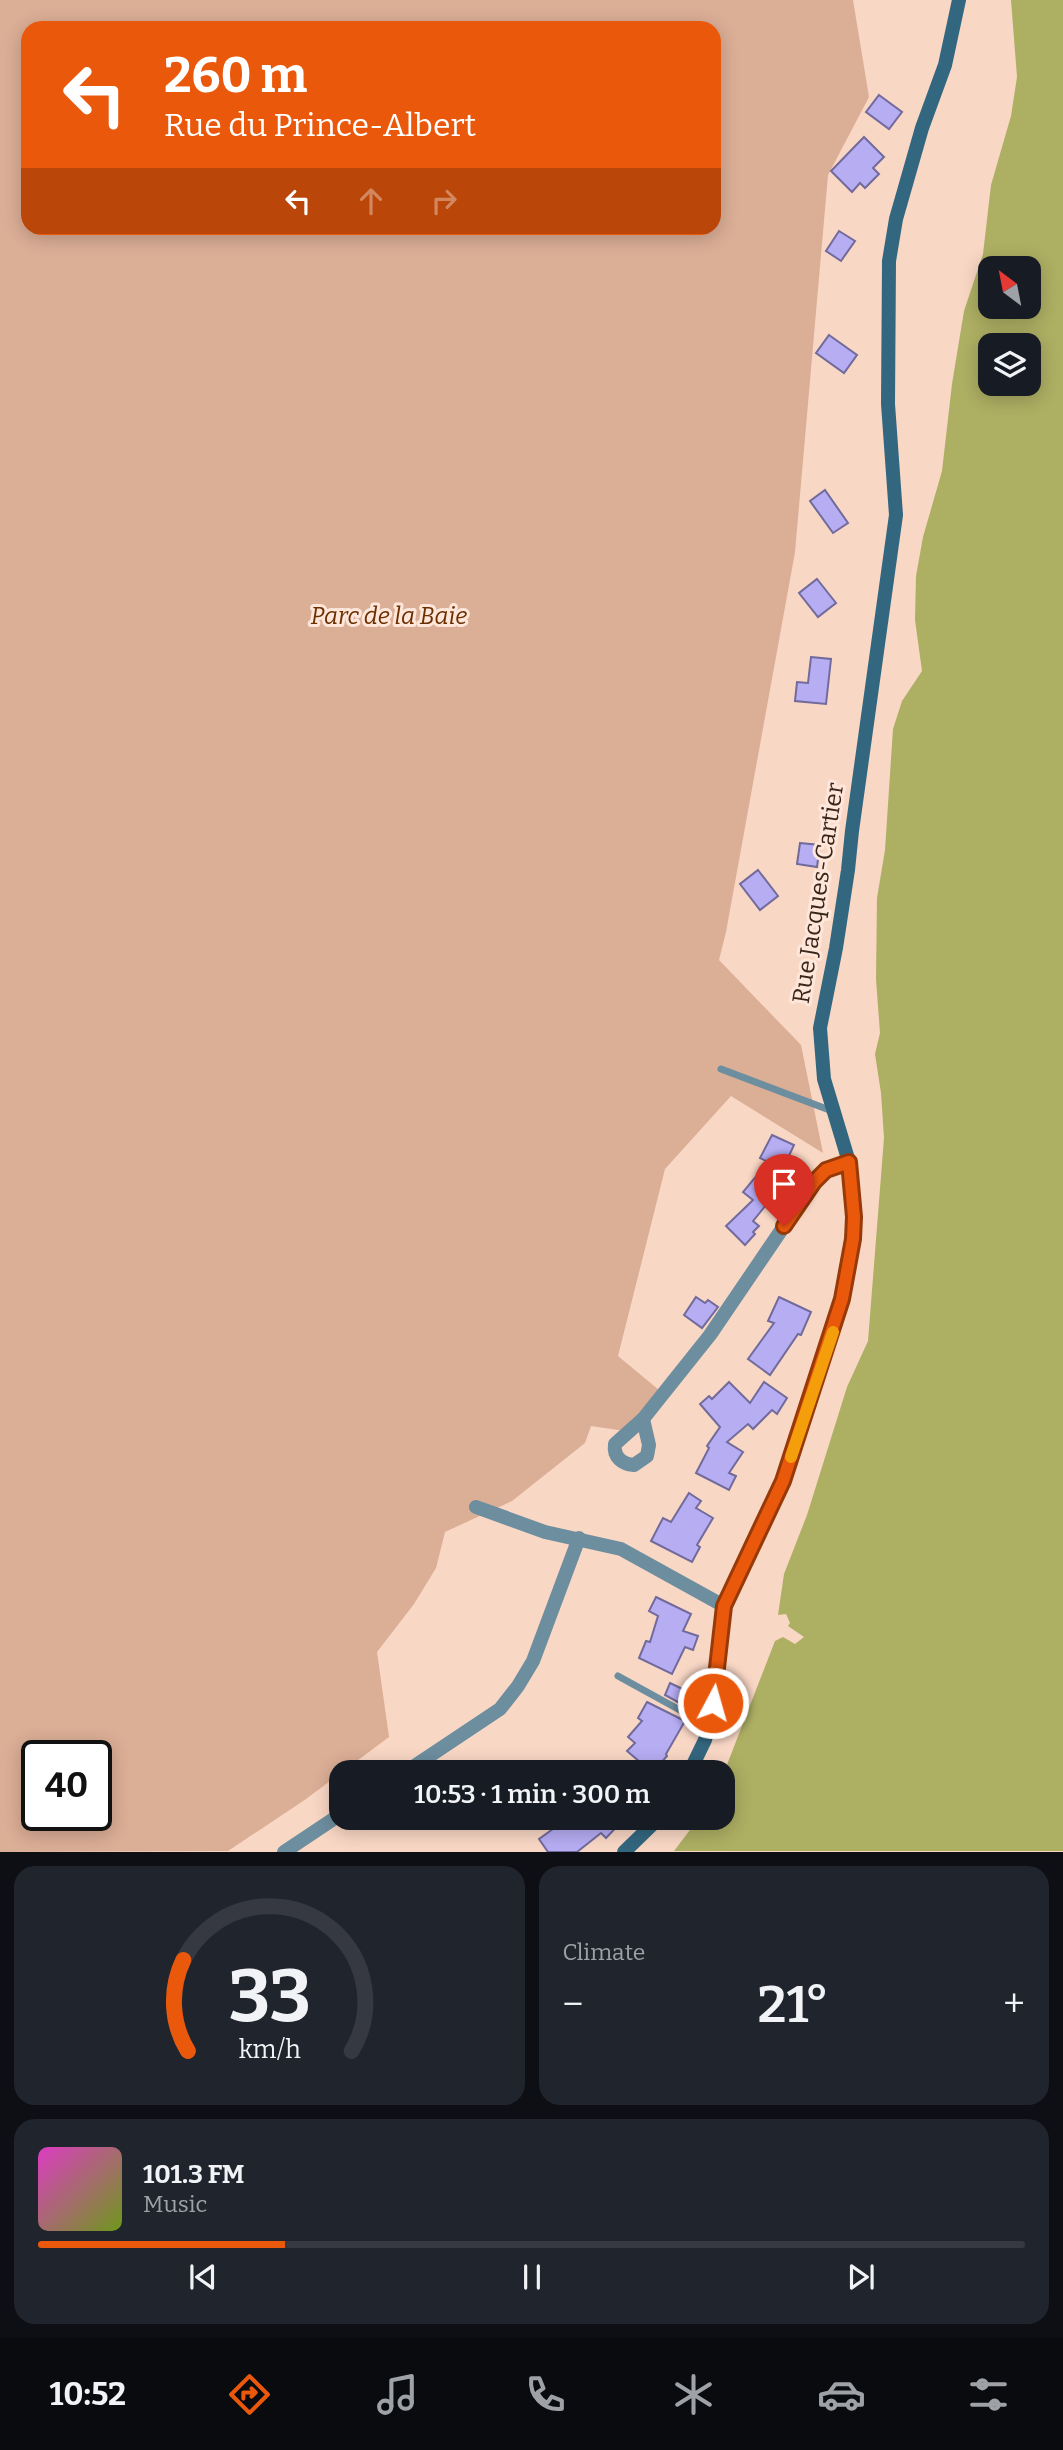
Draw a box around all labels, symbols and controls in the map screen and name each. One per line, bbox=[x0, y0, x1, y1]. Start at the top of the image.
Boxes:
text: 260 m bbox=[164, 46, 307, 105]
icon: left bbox=[49, 49, 140, 140]
text: Rue du Prince-Albert bbox=[164, 106, 476, 144]
icon: left bbox=[279, 182, 317, 220]
icon: ahead bbox=[352, 182, 390, 220]
icon: right bbox=[425, 182, 463, 220]
north arrow bbox=[978, 256, 1041, 318]
map controls bbox=[978, 256, 1041, 396]
button: layers bbox=[978, 333, 1041, 396]
park label: Parc de la Baie bbox=[311, 602, 467, 630]
street label: Rue Jacques-Cartier bbox=[787, 780, 849, 1005]
pin bbox=[754, 1154, 814, 1226]
icon: arrive bbox=[765, 1165, 803, 1203]
position arrow bbox=[676, 1666, 750, 1740]
speed limit sign: 40 bbox=[21, 1740, 112, 1831]
text: 10:53 · 1 min · 300 m bbox=[414, 1779, 650, 1810]
text: Climate bbox=[563, 1938, 645, 1966]
text: 33 bbox=[228, 1954, 311, 2041]
text: 21° bbox=[758, 1973, 829, 2036]
text: − bbox=[563, 1981, 583, 2027]
text: + bbox=[1003, 1981, 1025, 2027]
text: km/h bbox=[238, 2035, 301, 2065]
text: 101.3 FM bbox=[143, 2159, 244, 2190]
text: Music bbox=[143, 2190, 207, 2218]
icon: previous bbox=[184, 2258, 222, 2296]
icon: pause bbox=[513, 2258, 551, 2296]
icon: next bbox=[842, 2258, 880, 2296]
icon: directions bbox=[225, 2370, 274, 2419]
icon: music bbox=[373, 2370, 422, 2419]
icon: phone bbox=[521, 2370, 570, 2419]
icon: climate bbox=[669, 2370, 718, 2419]
icon: car bbox=[817, 2370, 866, 2419]
icon: filters bbox=[964, 2370, 1013, 2419]
text: 10:52 bbox=[49, 2375, 126, 2413]

